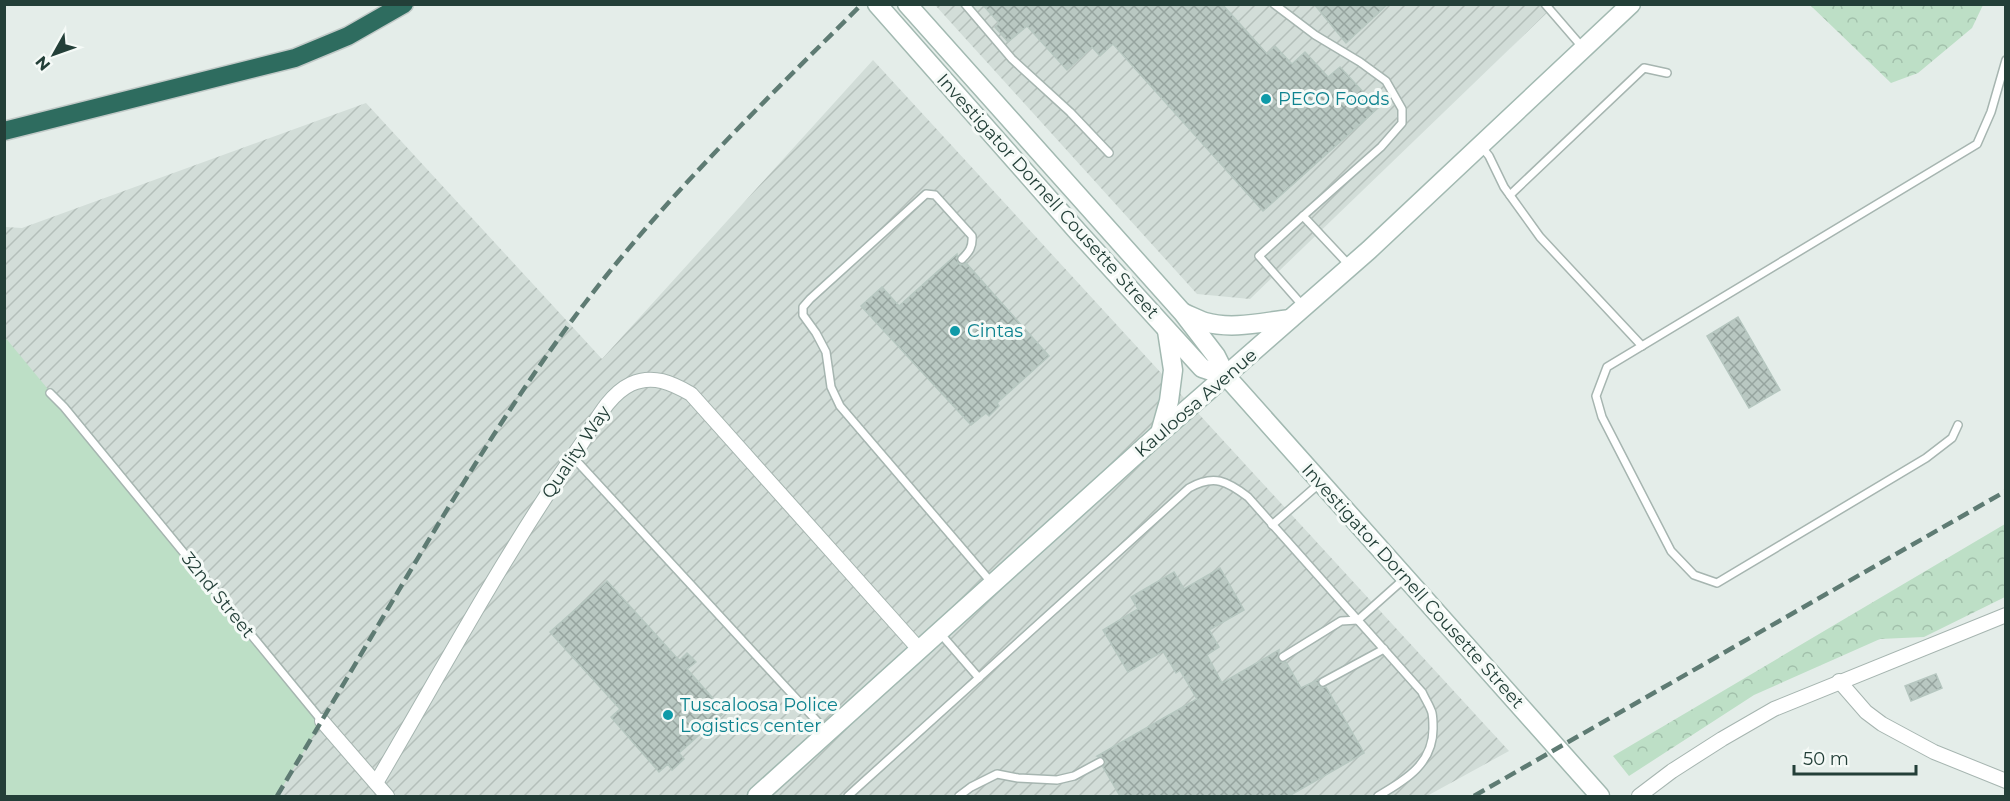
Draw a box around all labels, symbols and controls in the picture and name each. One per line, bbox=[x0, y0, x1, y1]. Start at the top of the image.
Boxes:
north arrow bbox=[24, 24, 84, 84]
text: N bbox=[31, 52, 54, 74]
street label: Investigator Dornell Cousette Street bbox=[932, 69, 1164, 323]
place label: PECO Foods bbox=[1278, 88, 1390, 110]
marker: PECO Foods bbox=[1259, 92, 1273, 106]
place label: Cintas bbox=[967, 320, 1023, 342]
marker: Cintas bbox=[948, 324, 962, 338]
street label: Kauloosa Avenue bbox=[1130, 344, 1262, 462]
street label: Quality Way bbox=[537, 401, 615, 503]
street label: Investigator Dornell Cousette Street bbox=[1297, 459, 1529, 713]
street label: 32nd Street bbox=[177, 548, 259, 642]
place label: Tuscaloosa Police Logistics center bbox=[680, 694, 838, 737]
marker: Tuscaloosa Police Logistics center bbox=[661, 708, 675, 722]
scale bar bbox=[1794, 738, 1916, 776]
text: 50 m bbox=[1803, 748, 1849, 770]

